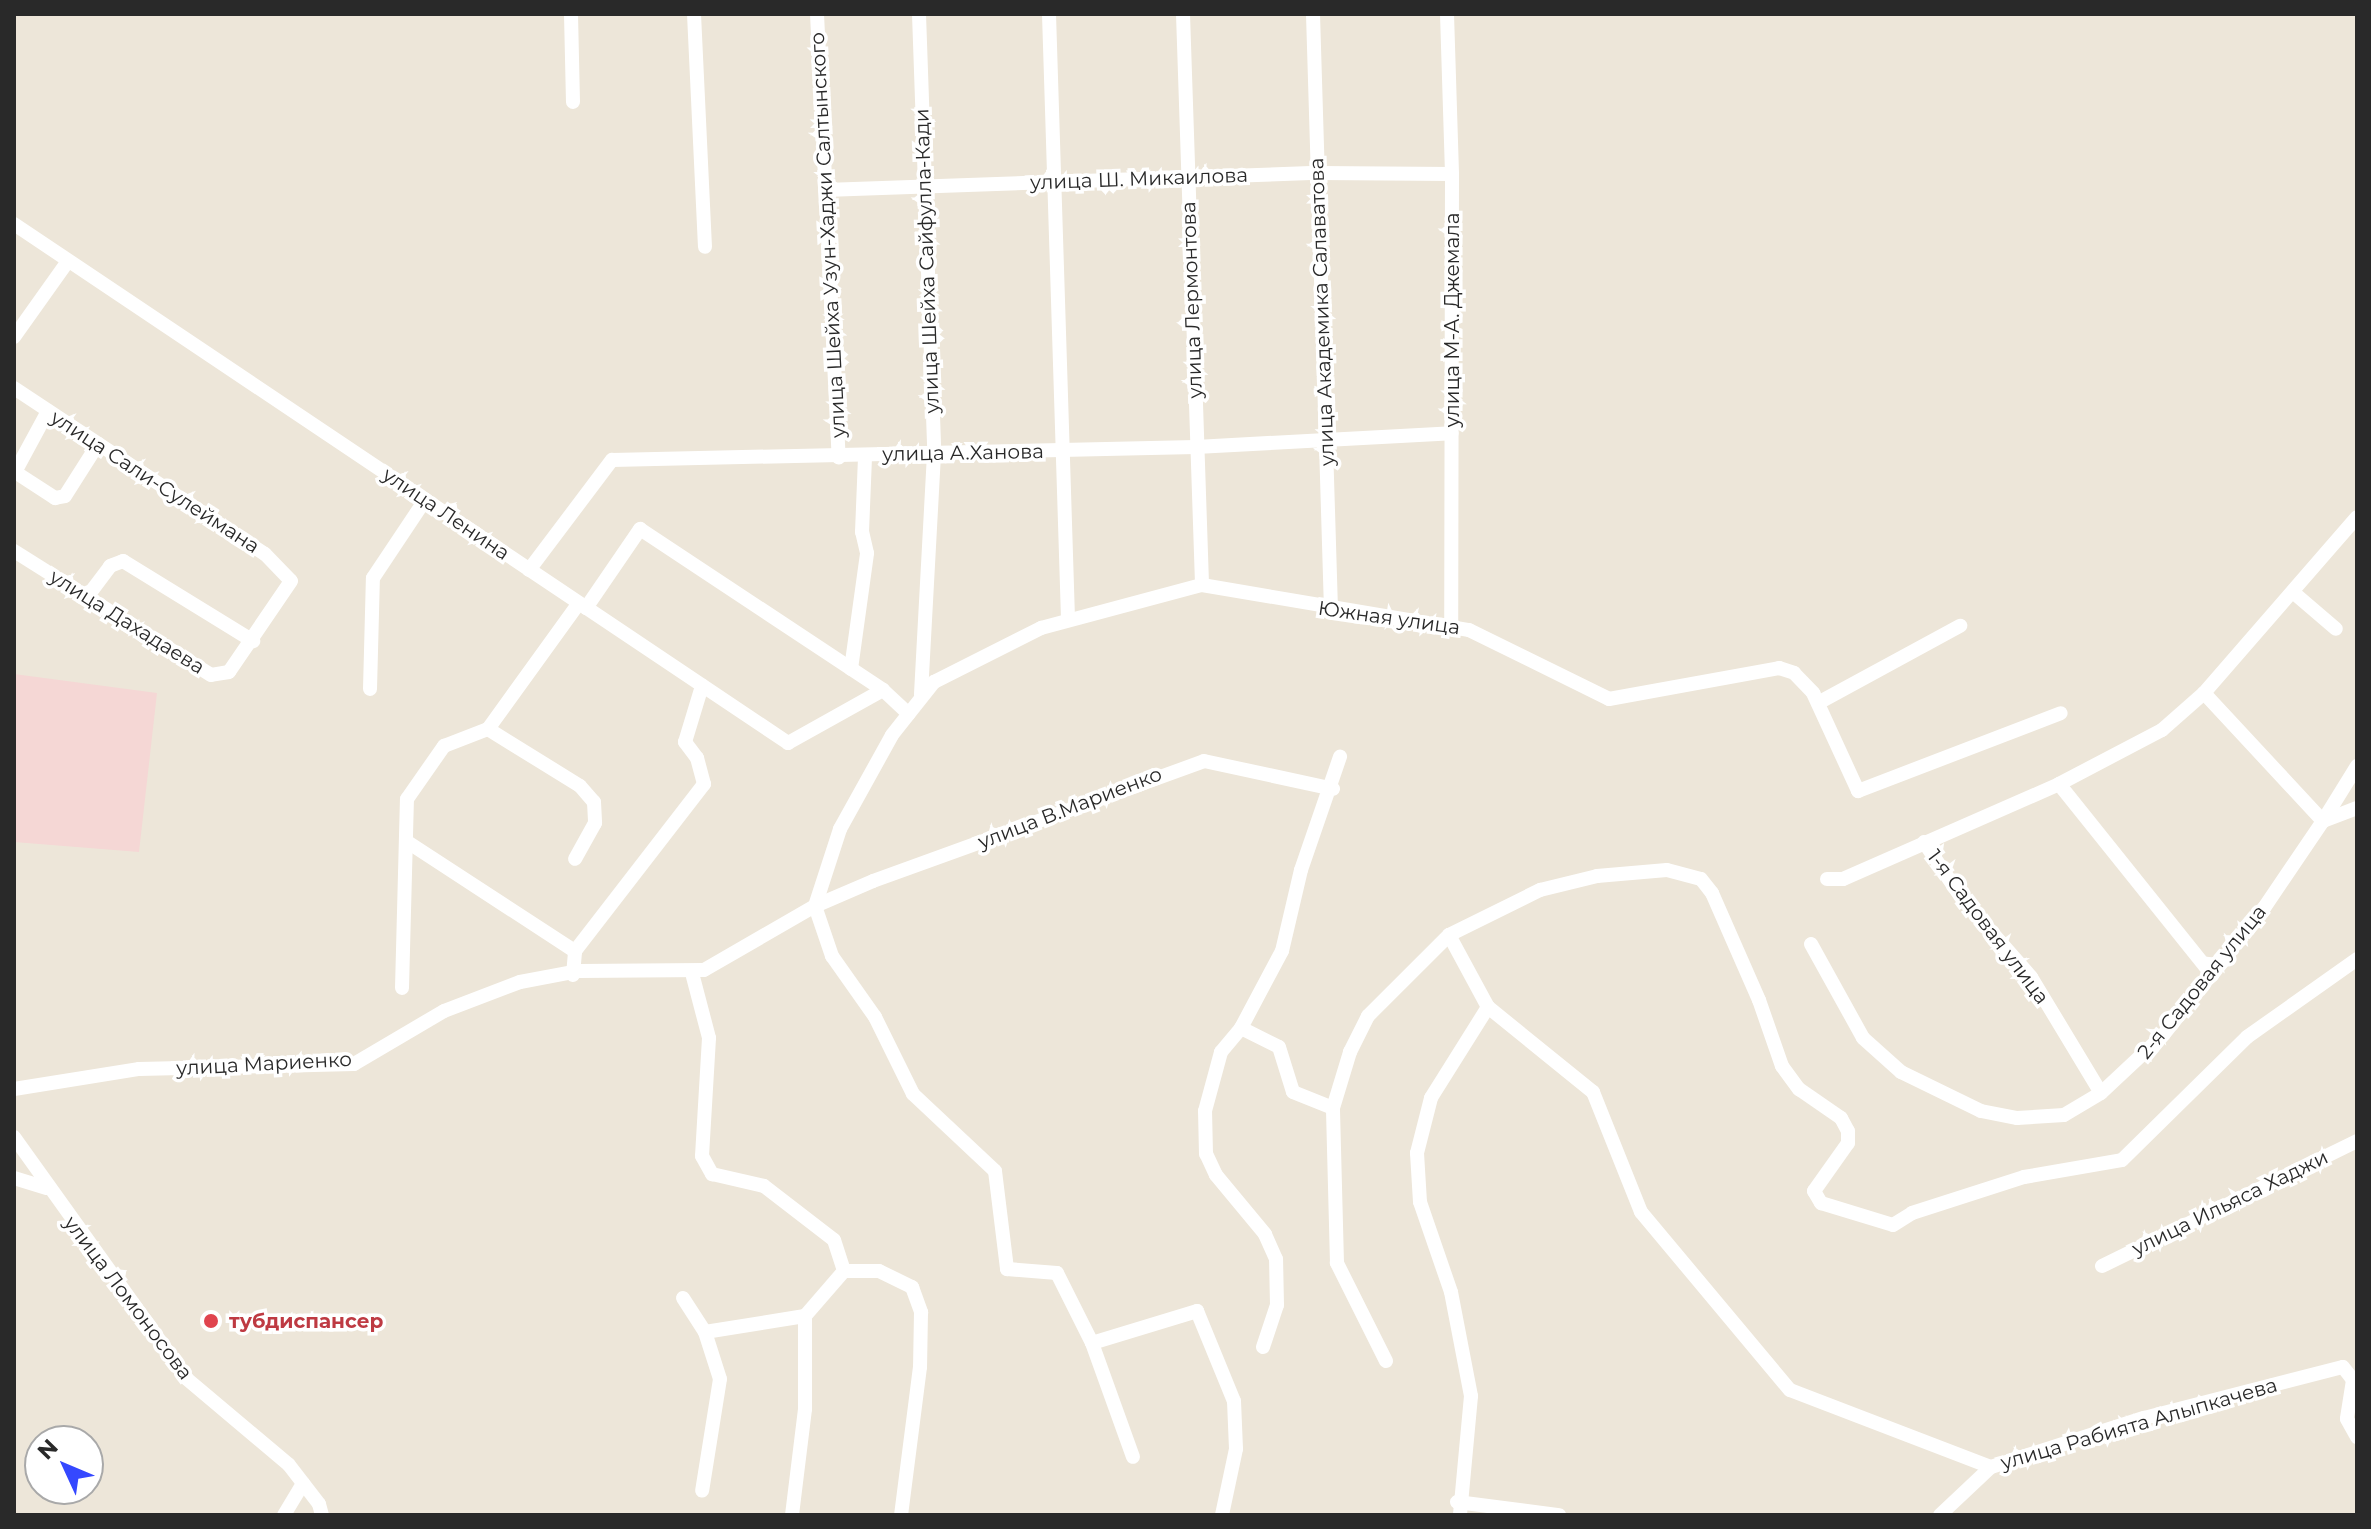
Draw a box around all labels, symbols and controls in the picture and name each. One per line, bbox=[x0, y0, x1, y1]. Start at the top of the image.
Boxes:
street label: улица Шейха Узун-Хаджи Салтынского bbox=[805, 32, 851, 438]
street label: улица Шейха Сайфулла-Кади bbox=[910, 108, 944, 414]
street label: улица Академика Салаватова bbox=[1305, 157, 1339, 467]
street label: улица Ш. Микаилова bbox=[1030, 163, 1248, 195]
street label: улица Лермонтова bbox=[1177, 201, 1207, 399]
street label: улица М-А. Джемала bbox=[1440, 212, 1464, 428]
street label: улица Сали-Сулеймана bbox=[46, 405, 264, 559]
street label: улица А.Ханова bbox=[882, 440, 1044, 466]
street label: улица Ленина bbox=[378, 463, 514, 565]
street label: улица Дахадаева bbox=[45, 565, 209, 679]
street label: Южная улица bbox=[1316, 596, 1462, 640]
street label: улица В.Мариенко bbox=[975, 762, 1165, 854]
street label: 1-я Садовая улица bbox=[1922, 845, 2054, 1009]
street label: 2-я Садовая улица bbox=[2133, 900, 2271, 1064]
street label: улица Мариенко bbox=[176, 1047, 352, 1081]
street label: улица Ильяса Хаджи bbox=[2128, 1145, 2332, 1261]
street label: улица Ломоносова bbox=[59, 1212, 197, 1384]
place label: тубдиспансер bbox=[229, 1309, 383, 1333]
marker: тубдиспансер bbox=[200, 1310, 222, 1332]
street label: улица Рабията Алыпкачева bbox=[1998, 1373, 2280, 1475]
north arrow bbox=[24, 1425, 104, 1505]
text: N bbox=[32, 1434, 64, 1465]

